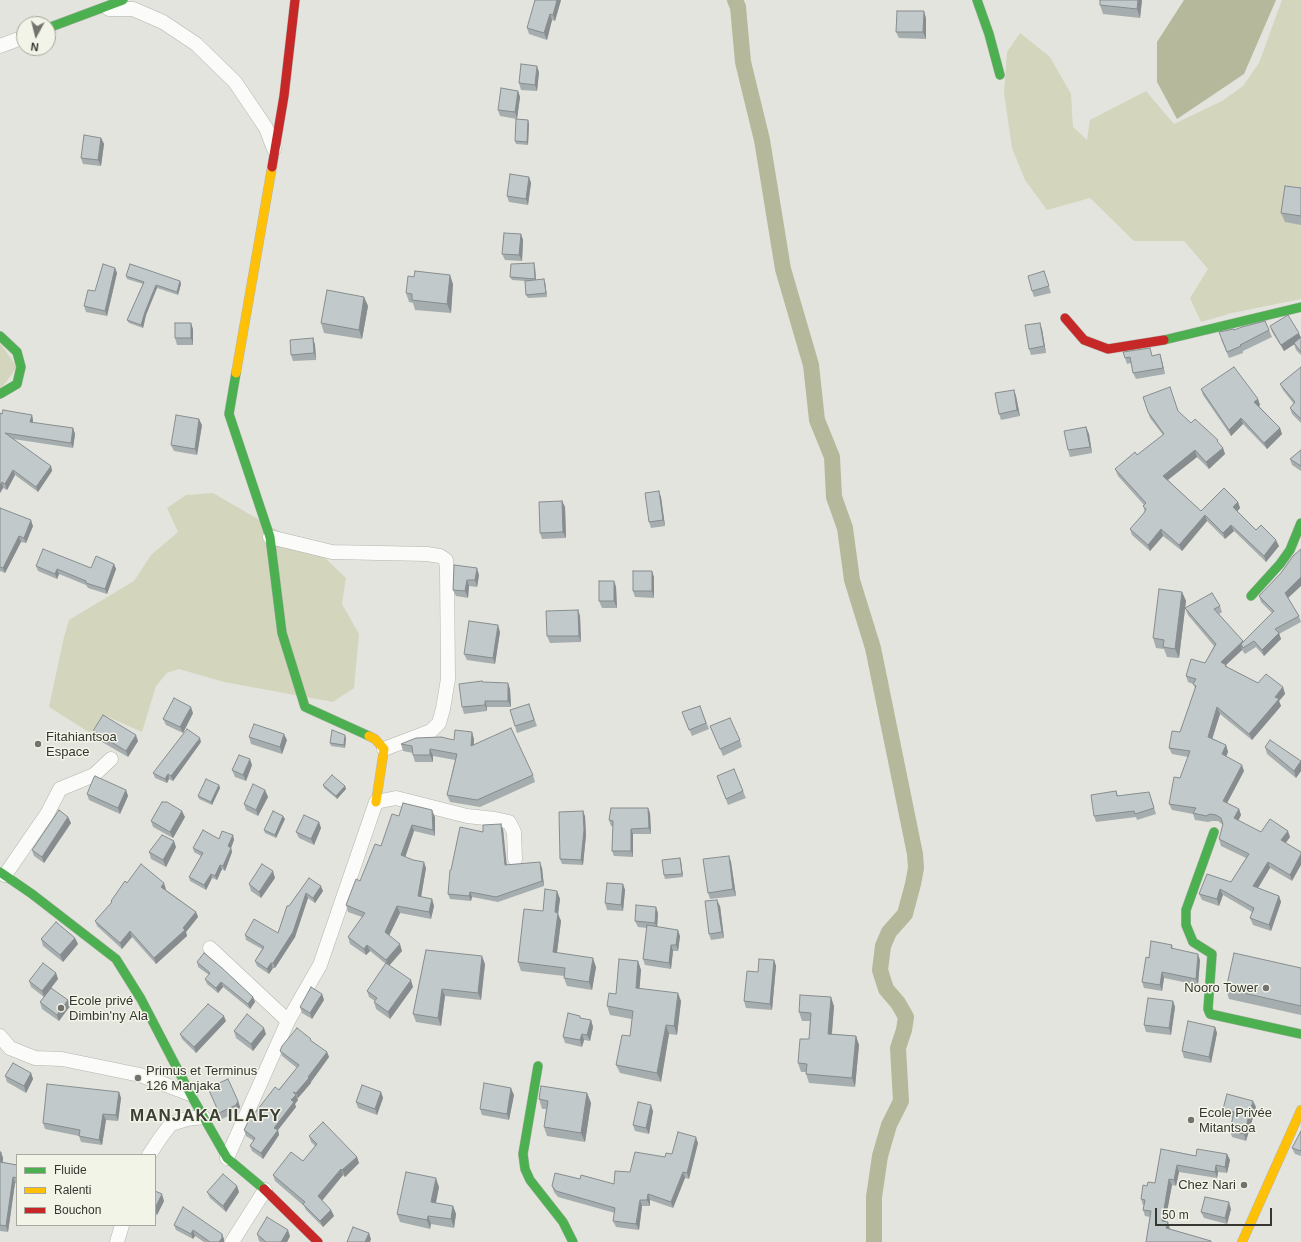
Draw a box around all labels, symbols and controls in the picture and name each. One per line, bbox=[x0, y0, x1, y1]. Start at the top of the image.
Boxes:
north arrow bbox=[16, 16, 56, 56]
text: N bbox=[30, 40, 39, 53]
place label: Fitahiantsoa Espace bbox=[46, 729, 117, 760]
marker: Fitahiantsoa Espace bbox=[33, 739, 43, 749]
place label: Nooro Tower bbox=[1184, 980, 1258, 996]
marker: Nooro Tower bbox=[1261, 983, 1271, 993]
place label: Ecole privé Dimbin'ny Ala bbox=[69, 993, 148, 1024]
marker: Ecole privé Dimbin'ny Ala bbox=[56, 1003, 66, 1013]
place label: Primus et Terminus 126 Manjaka bbox=[146, 1063, 257, 1094]
marker: Primus et Terminus 126 Manjaka bbox=[133, 1073, 143, 1083]
place label: Ecole Privée Mitantsoa bbox=[1199, 1105, 1272, 1136]
district label: MANJAKA ILAFY bbox=[130, 1106, 282, 1126]
marker: Ecole Privée Mitantsoa bbox=[1186, 1115, 1196, 1125]
legend bbox=[16, 1154, 156, 1226]
text: Fluide bbox=[54, 1163, 87, 1177]
place label: Chez Nari bbox=[1178, 1177, 1236, 1193]
marker: Chez Nari bbox=[1239, 1180, 1249, 1190]
text: Ralenti bbox=[54, 1183, 91, 1197]
scale bar bbox=[1157, 1200, 1274, 1226]
text: Bouchon bbox=[54, 1203, 101, 1217]
text: 50 m bbox=[1162, 1208, 1189, 1222]

